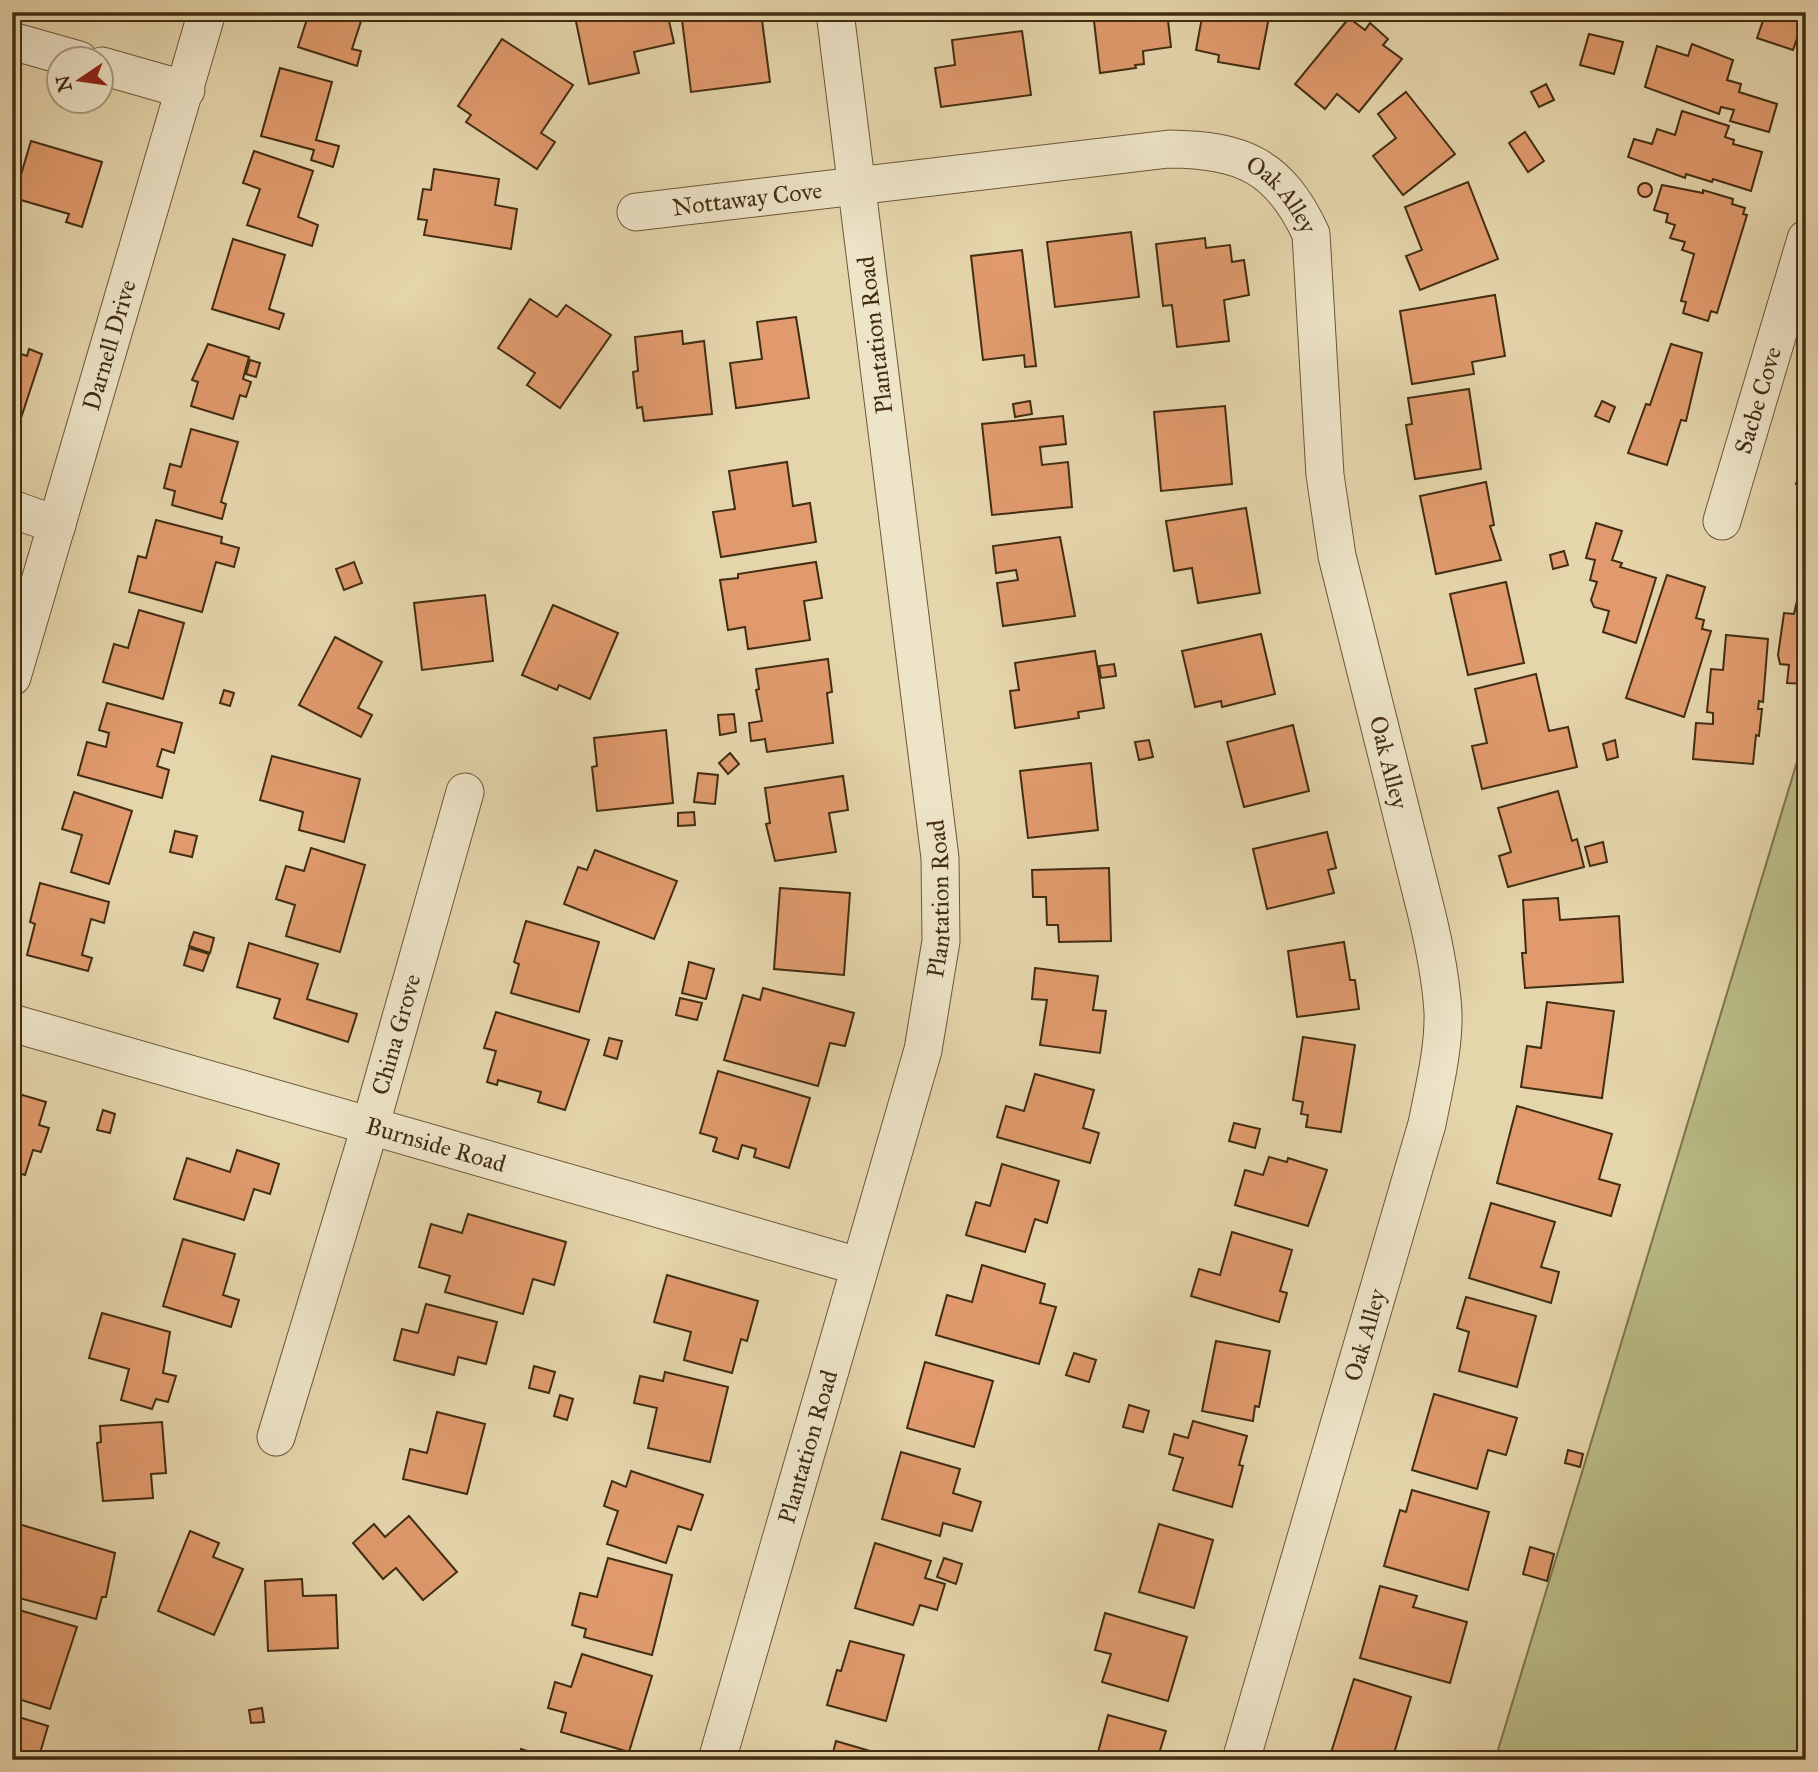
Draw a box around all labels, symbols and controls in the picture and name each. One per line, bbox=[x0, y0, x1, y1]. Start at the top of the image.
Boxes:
north arrow bbox=[46, 46, 116, 116]
text: N bbox=[51, 73, 77, 94]
street label: Oak Alley bbox=[1241, 149, 1324, 239]
street label: Nottaway Cove bbox=[671, 175, 824, 223]
street label: Plantation Road bbox=[850, 255, 900, 415]
street label: Darnell Drive bbox=[76, 276, 143, 414]
street label: Sacbe Cove bbox=[1728, 343, 1788, 458]
street label: Oak Alley bbox=[1363, 713, 1415, 813]
street label: Plantation Road bbox=[920, 818, 957, 980]
street label: China Grove bbox=[365, 971, 428, 1098]
street label: Burnside Road bbox=[362, 1110, 509, 1179]
street label: Oak Alley bbox=[1337, 1285, 1393, 1385]
street label: Plantation Road bbox=[771, 1367, 844, 1527]

